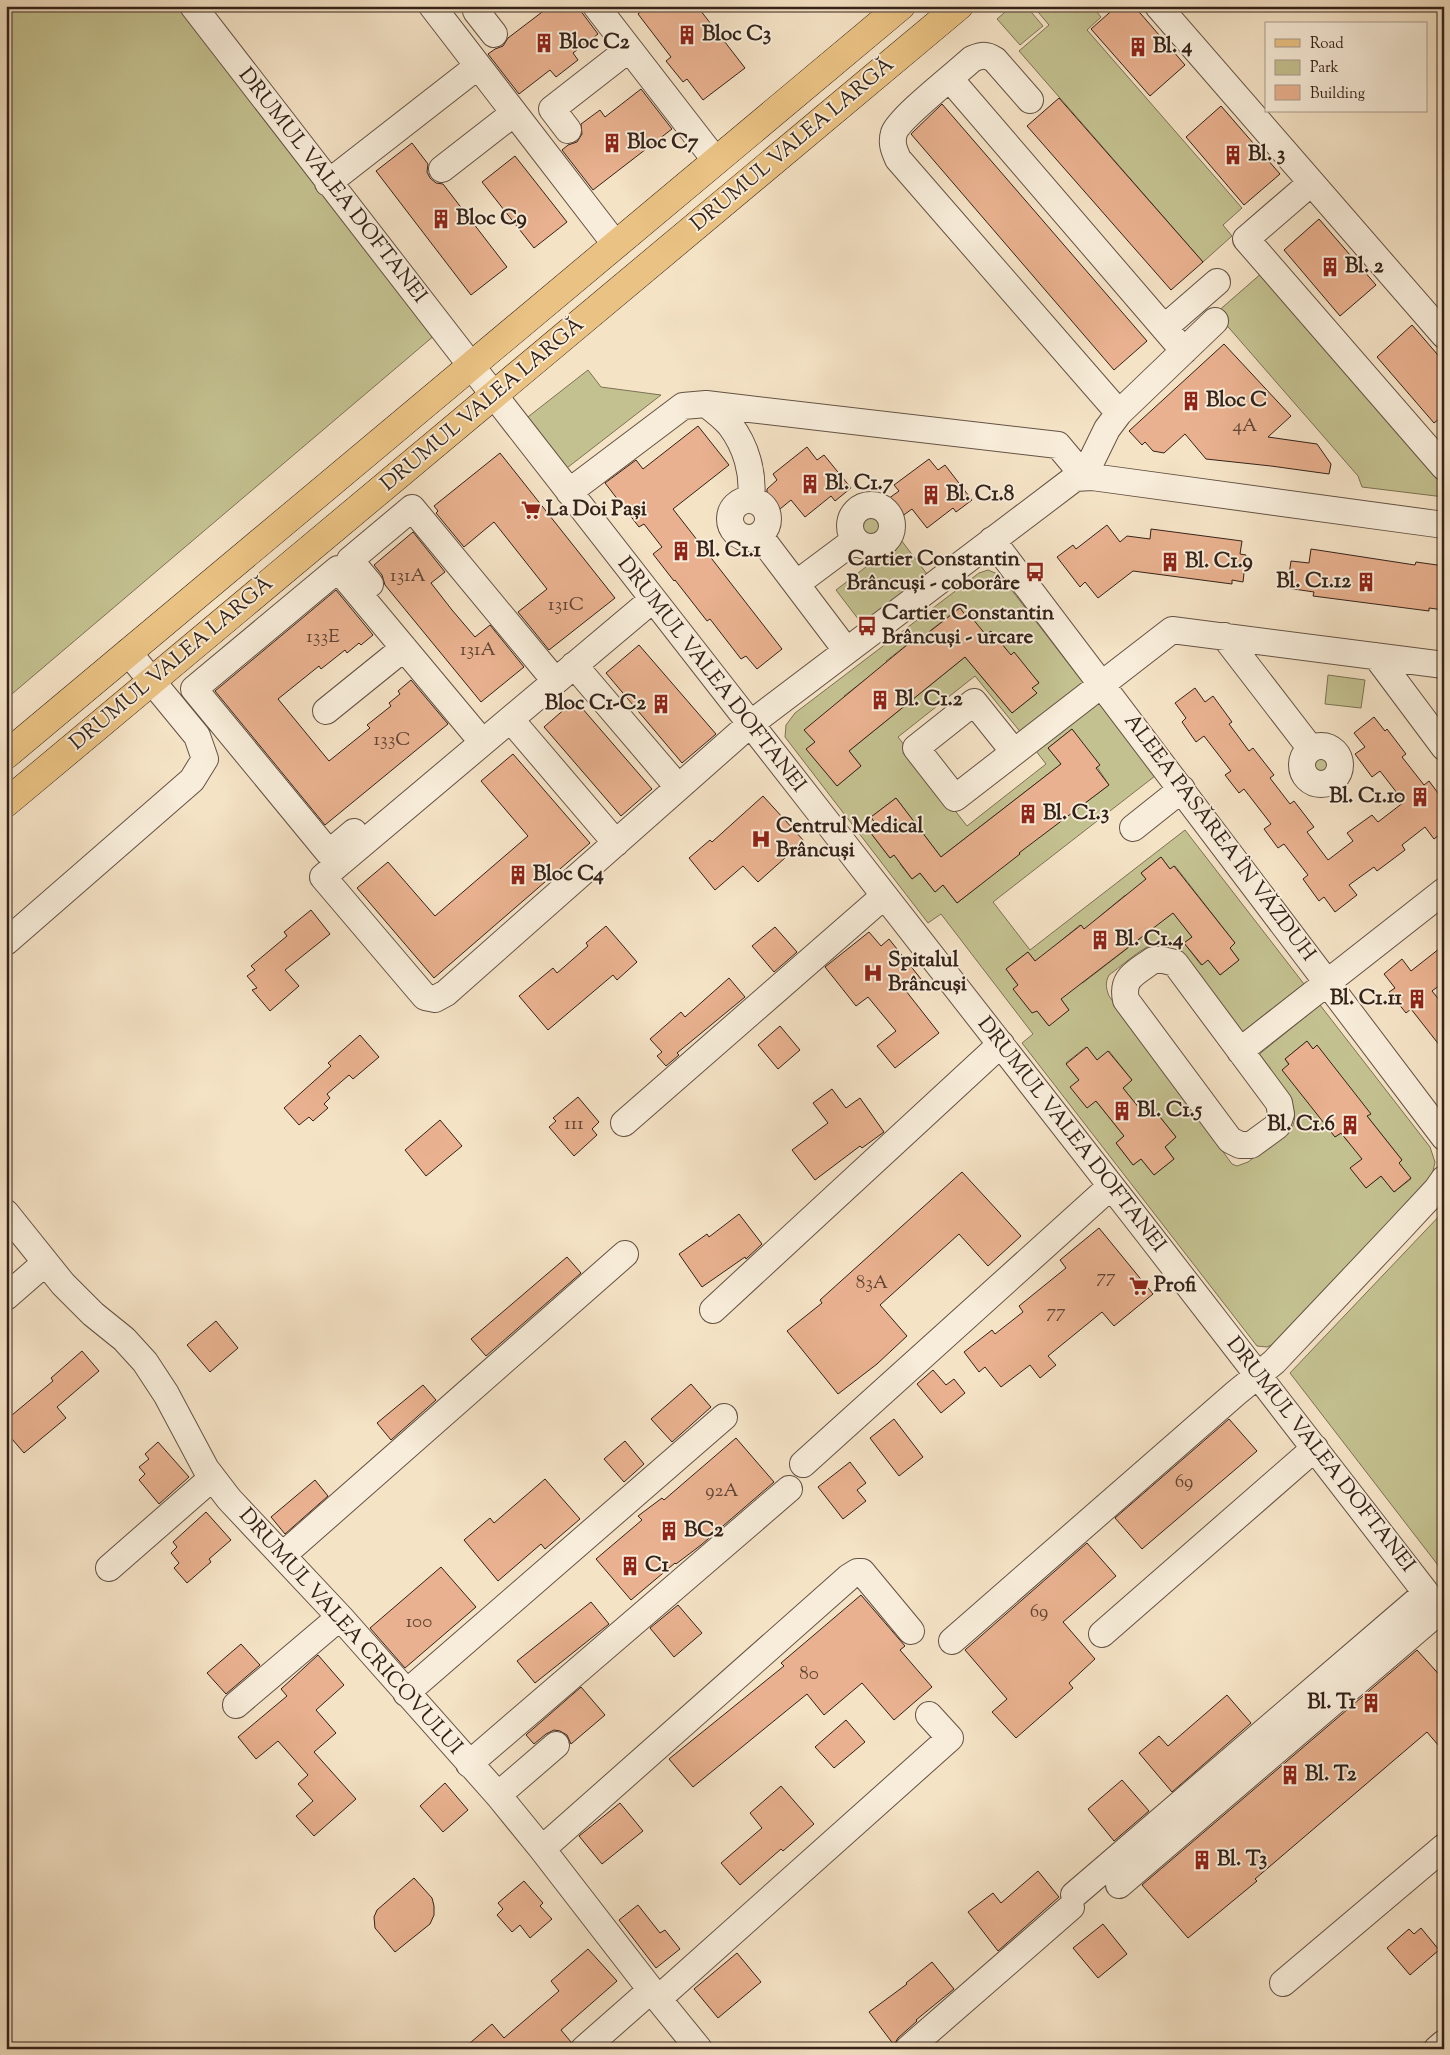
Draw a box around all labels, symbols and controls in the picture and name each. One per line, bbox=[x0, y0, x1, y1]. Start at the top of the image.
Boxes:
place label: Bloc C3 bbox=[702, 20, 771, 50]
legend bbox=[1265, 22, 1428, 112]
building icon: Bloc C3 bbox=[676, 24, 698, 46]
place label: Bloc C2 bbox=[559, 28, 630, 58]
building icon: Bloc C2 bbox=[533, 32, 555, 54]
place label: Bl. 4 bbox=[1153, 32, 1193, 62]
text: Road bbox=[1310, 34, 1344, 55]
building icon: Bl. 4 bbox=[1127, 36, 1149, 58]
street label: DRUMUL VALEA LARGĂ bbox=[685, 51, 901, 239]
text: Park bbox=[1310, 58, 1339, 79]
street label: DRUMUL VALEA DOFTANEI bbox=[230, 62, 434, 310]
text: Building bbox=[1310, 84, 1365, 105]
place label: Bloc C7 bbox=[627, 128, 699, 158]
building icon: Bloc C7 bbox=[601, 132, 623, 154]
place label: Bl. 3 bbox=[1248, 140, 1285, 170]
building icon: Bl. 3 bbox=[1222, 144, 1244, 166]
place label: Bloc C9 bbox=[456, 204, 527, 234]
building icon: Bloc C9 bbox=[430, 208, 452, 230]
place label: Bl. 2 bbox=[1345, 252, 1384, 282]
building icon: Bl. 2 bbox=[1319, 256, 1341, 278]
street label: DRUMUL VALEA LARGĂ bbox=[375, 311, 591, 499]
place label: Bloc C bbox=[1206, 386, 1267, 416]
building icon: Bloc C bbox=[1180, 390, 1202, 412]
house number: 4A bbox=[1232, 413, 1258, 440]
place label: Bl. C1.7 bbox=[825, 469, 894, 499]
building icon: Bl. C1.7 bbox=[799, 473, 821, 495]
place label: Bl. C1.8 bbox=[946, 480, 1015, 510]
building icon: Bl. C1.8 bbox=[920, 484, 942, 506]
place label: La Doi Pași bbox=[546, 495, 647, 525]
supermarket icon: La Doi Pași bbox=[520, 499, 542, 521]
place label: Bl. C1.1 bbox=[696, 536, 762, 566]
building icon: Bl. C1.1 bbox=[670, 540, 692, 562]
place label: Cartier Constantin Brâncuși - coborâre bbox=[846, 545, 1021, 599]
place label: Bl. C1.9 bbox=[1185, 547, 1253, 577]
street label: DRUMUL VALEA DOFTANEI bbox=[609, 551, 813, 799]
building icon: Bl. C1.9 bbox=[1159, 551, 1181, 573]
bus stop icon: Cartier Constantin Brâncuși - coborâre bbox=[1024, 561, 1046, 583]
house number: 131A bbox=[390, 563, 427, 590]
place label: Bl. C1.12 bbox=[1276, 567, 1351, 597]
street label: DRUMUL VALEA LARGĂ bbox=[64, 570, 280, 758]
building icon: Bl. C1.12 bbox=[1355, 571, 1377, 593]
house number: 131C bbox=[548, 592, 584, 619]
place label: Cartier Constantin Brâncuși - urcare bbox=[882, 599, 1055, 653]
bus stop icon: Cartier Constantin Brâncuși - urcare bbox=[856, 615, 878, 637]
house number: 133E bbox=[306, 624, 340, 651]
house number: 131A bbox=[460, 637, 497, 664]
place label: Bl. C1.2 bbox=[895, 685, 963, 715]
place label: Bloc C1-C2 bbox=[545, 689, 646, 719]
building icon: Bl. C1.2 bbox=[869, 689, 891, 711]
building icon: Bloc C1-C2 bbox=[650, 693, 672, 715]
street label: ALEEA PASĂREA ÎN VĂZDUH bbox=[1116, 708, 1322, 968]
house number: 133C bbox=[374, 727, 410, 754]
place label: Bl. C1.10 bbox=[1329, 782, 1405, 812]
building icon: Bl. C1.10 bbox=[1409, 786, 1431, 808]
place label: Bl. C1.3 bbox=[1043, 799, 1109, 829]
building icon: Bl. C1.3 bbox=[1017, 803, 1039, 825]
place label: Centrul Medical Brâncuși bbox=[776, 812, 923, 866]
hospital icon: Centrul Medical Brâncuși bbox=[750, 828, 772, 850]
place label: Bloc C4 bbox=[533, 860, 604, 890]
building icon: Bloc C4 bbox=[507, 864, 529, 886]
place label: Bl. C1.4 bbox=[1115, 925, 1184, 955]
building icon: Bl. C1.4 bbox=[1089, 929, 1111, 951]
place label: Spitalul Brâncuși bbox=[888, 946, 967, 1000]
hospital icon: Spitalul Brâncuși bbox=[862, 962, 884, 984]
place label: Bl. C1.11 bbox=[1330, 984, 1403, 1014]
building icon: Bl. C1.11 bbox=[1406, 988, 1428, 1010]
street label: DRUMUL VALEA DOFTANEI bbox=[969, 1011, 1173, 1259]
place label: Bl. C1.5 bbox=[1137, 1096, 1203, 1126]
building icon: Bl. C1.5 bbox=[1111, 1100, 1133, 1122]
place label: Bl. C1.6 bbox=[1267, 1110, 1335, 1140]
house number: 111 bbox=[564, 1111, 584, 1138]
building icon: Bl. C1.6 bbox=[1339, 1114, 1361, 1136]
house number: 77 bbox=[1096, 1264, 1116, 1291]
house number: 83A bbox=[856, 1270, 889, 1297]
place label: Profi bbox=[1154, 1271, 1197, 1301]
supermarket icon: Profi bbox=[1128, 1275, 1150, 1297]
house number: 77 bbox=[1046, 1299, 1066, 1326]
street label: DRUMUL VALEA DOFTANEI bbox=[1218, 1331, 1422, 1579]
house number: 69 bbox=[1175, 1469, 1193, 1496]
house number: 92A bbox=[705, 1478, 739, 1505]
street label: DRUMUL VALEA CRICOVULUI bbox=[231, 1502, 469, 1762]
place label: BC2 bbox=[684, 1516, 724, 1546]
building icon: BC2 bbox=[658, 1520, 680, 1542]
place label: C1 bbox=[645, 1551, 670, 1581]
building icon: C1 bbox=[619, 1555, 641, 1577]
house number: 69 bbox=[1030, 1599, 1048, 1626]
house number: 100 bbox=[406, 1609, 432, 1636]
house number: 80 bbox=[799, 1661, 819, 1688]
place label: Bl. T1 bbox=[1307, 1688, 1357, 1718]
building icon: Bl. T1 bbox=[1360, 1692, 1382, 1714]
place label: Bl. T2 bbox=[1305, 1760, 1357, 1790]
building icon: Bl. T2 bbox=[1279, 1764, 1301, 1786]
place label: Bl. T3 bbox=[1217, 1845, 1267, 1875]
building icon: Bl. T3 bbox=[1191, 1849, 1213, 1871]

